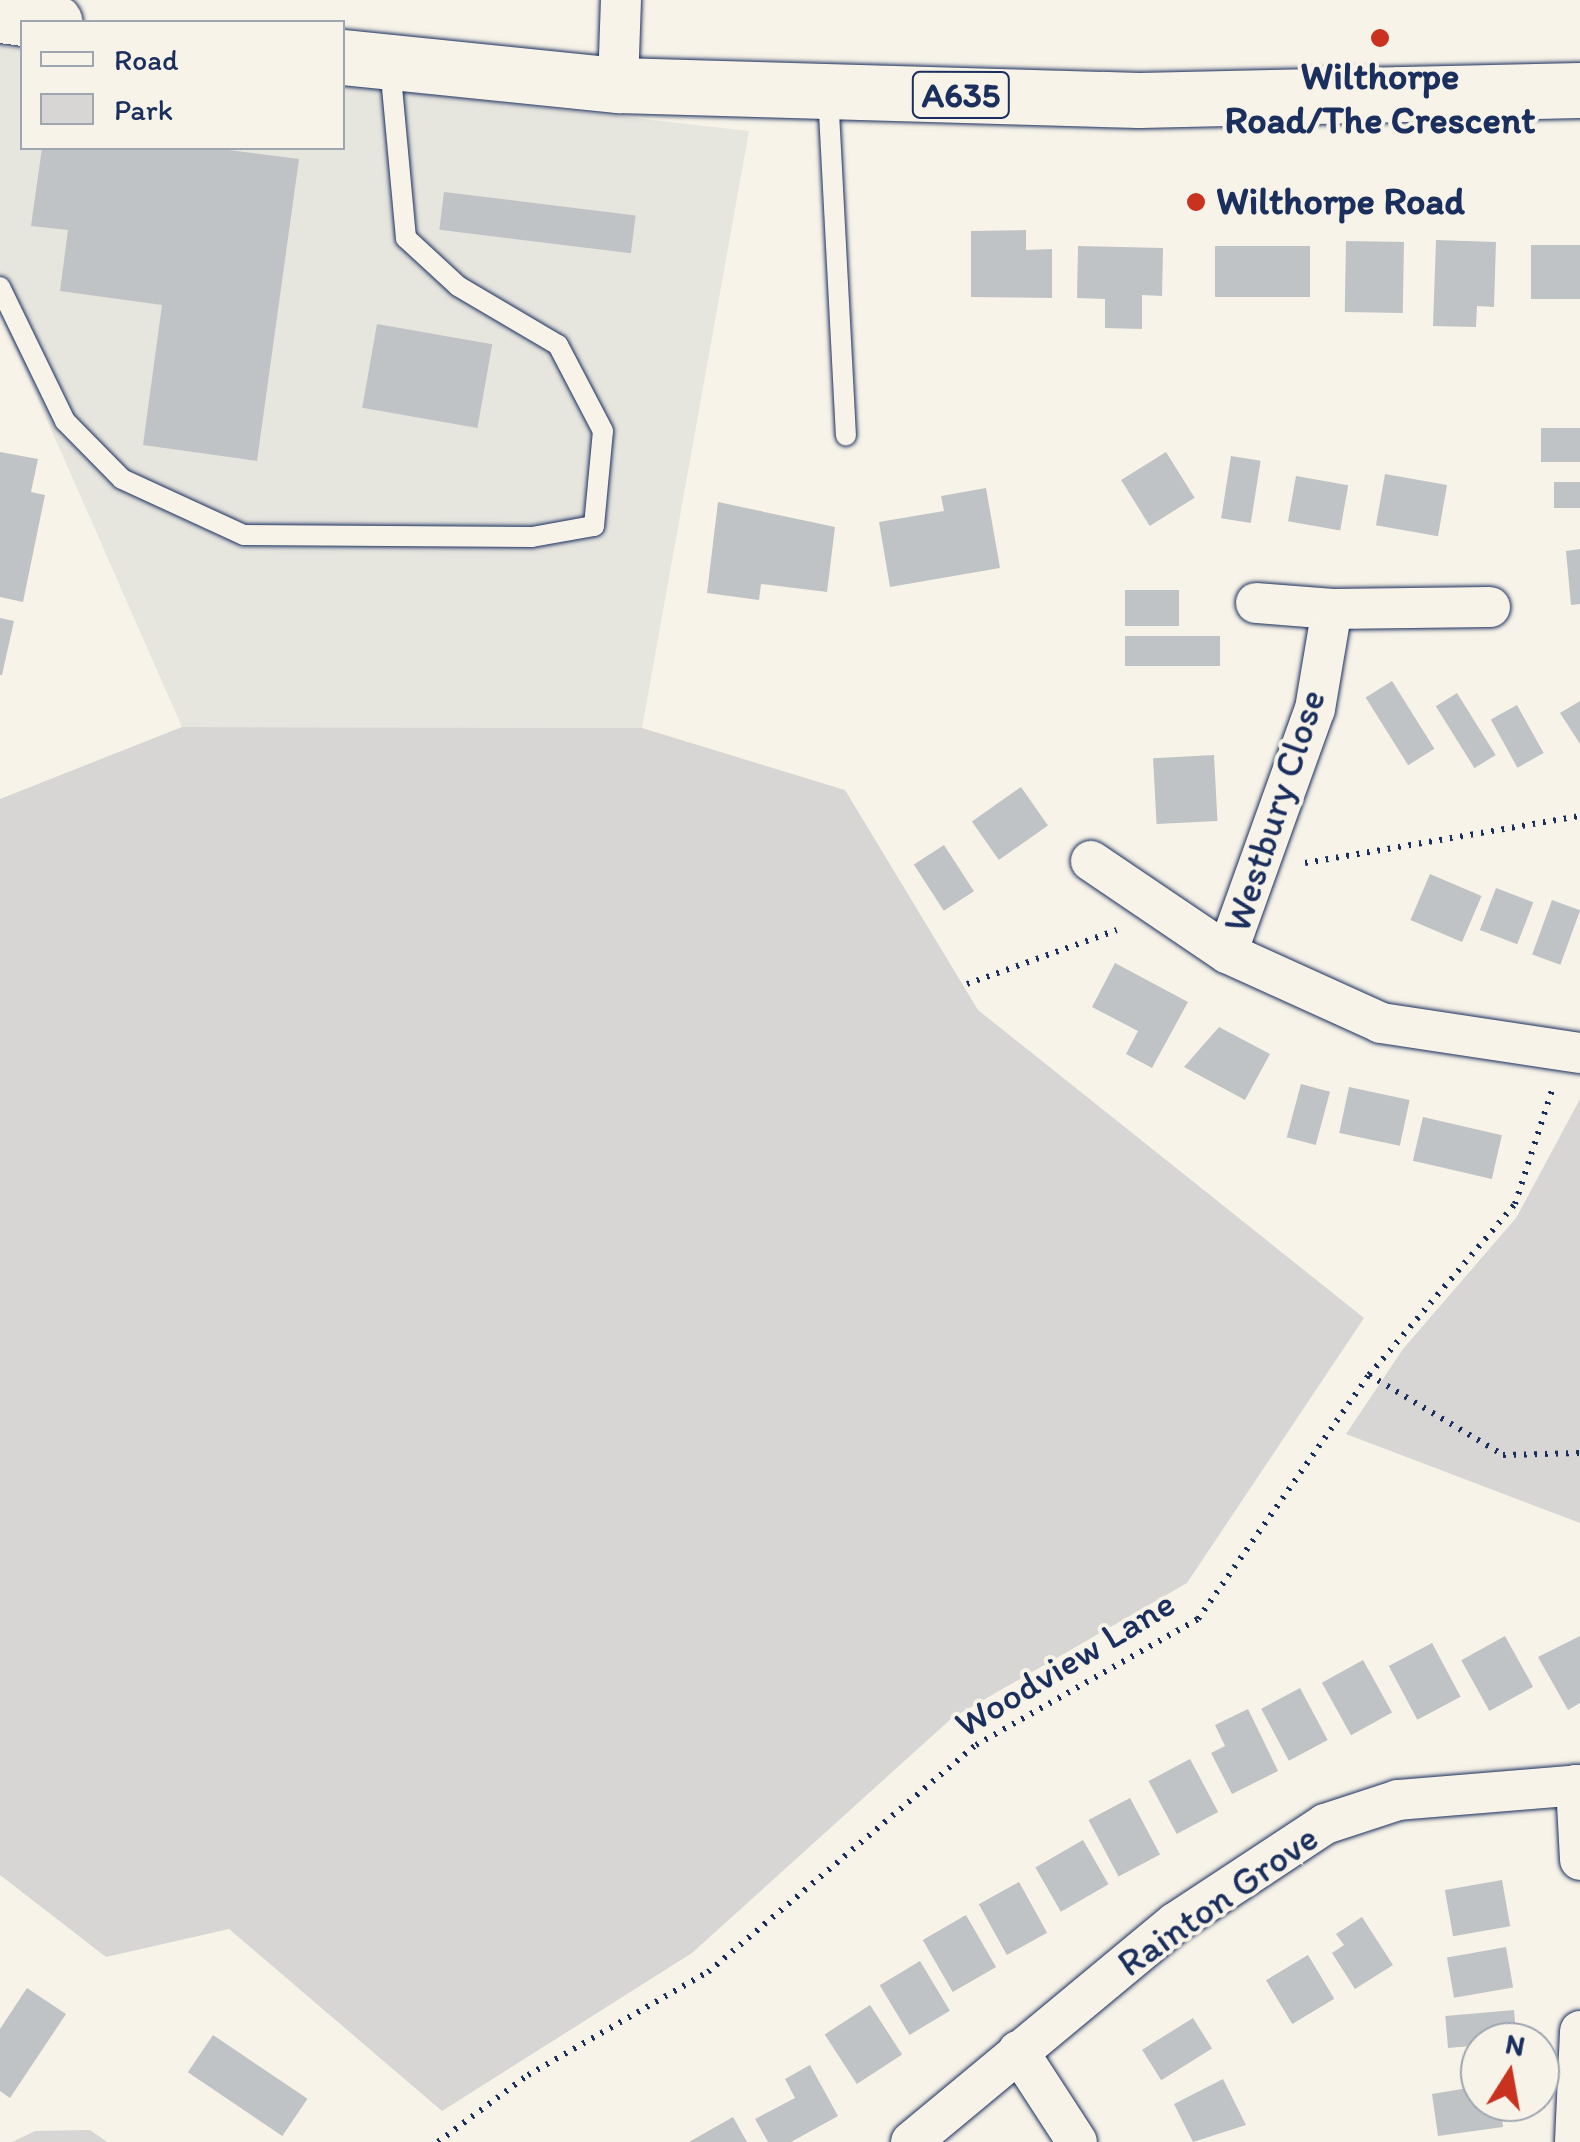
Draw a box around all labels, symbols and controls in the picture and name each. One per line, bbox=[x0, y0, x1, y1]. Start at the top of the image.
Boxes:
legend bbox=[20, 20, 345, 150]
marker: Wilthorpe Road/The Crescent bbox=[1369, 27, 1391, 49]
text: Road bbox=[114, 41, 179, 78]
place label: Wilthorpe Road/The Crescent bbox=[1224, 54, 1536, 143]
road number: A635 bbox=[911, 65, 1011, 125]
text: Park bbox=[114, 91, 173, 128]
place label: Wilthorpe Road bbox=[1216, 179, 1465, 225]
marker: Wilthorpe Road bbox=[1185, 191, 1207, 213]
street label: Westbury Close bbox=[1214, 684, 1336, 938]
street label: Woodview Lane bbox=[946, 1580, 1184, 1748]
street label: Rainton Grove bbox=[1109, 1815, 1327, 1987]
north arrow bbox=[1460, 2022, 1560, 2122]
text: N bbox=[1503, 2026, 1528, 2063]

